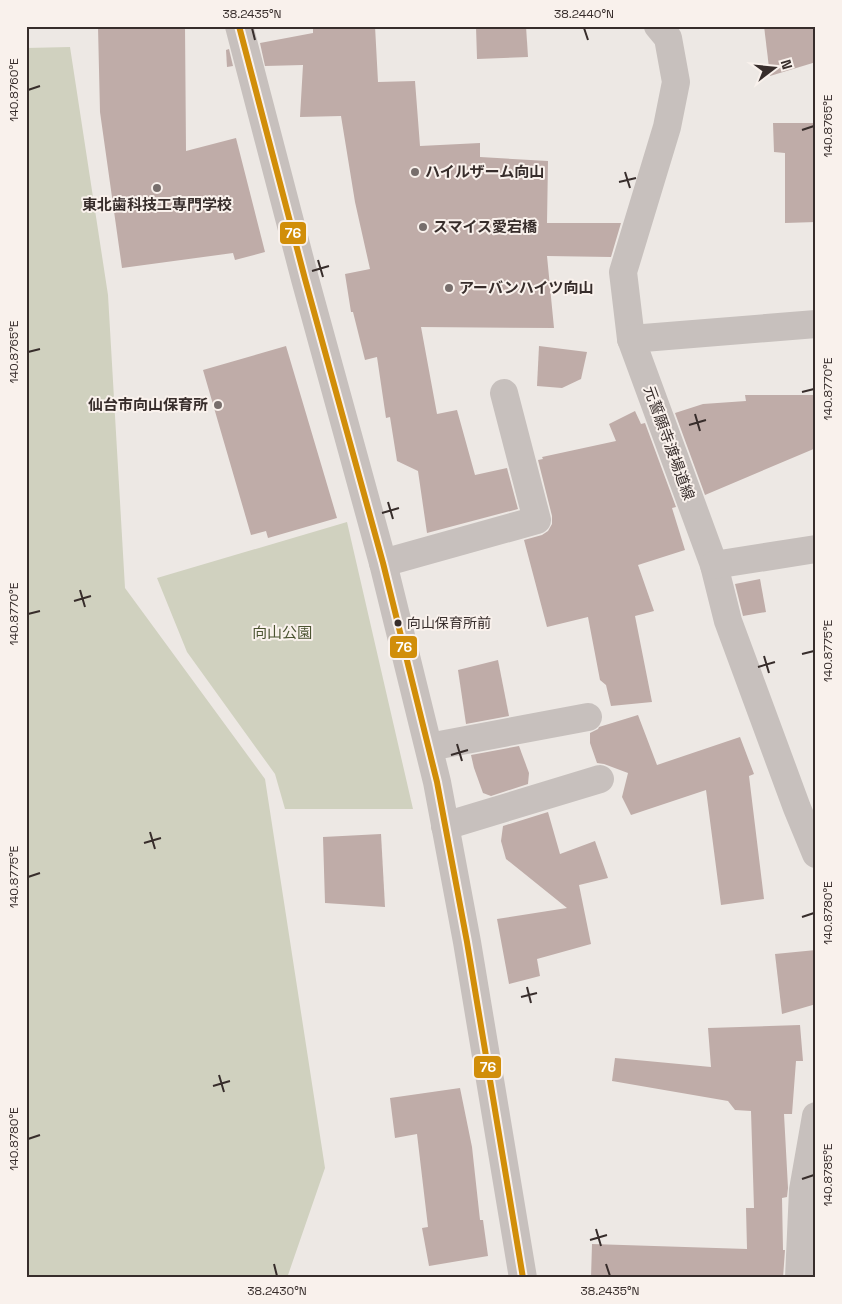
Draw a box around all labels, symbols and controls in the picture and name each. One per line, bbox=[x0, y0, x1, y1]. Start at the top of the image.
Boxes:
text: 38.2435°N bbox=[222, 6, 282, 22]
text: 38.2440°N bbox=[554, 6, 614, 22]
north arrow bbox=[750, 42, 800, 92]
text: N bbox=[777, 57, 796, 71]
text: 140.8760°E bbox=[6, 58, 22, 122]
text: 140.8765°E bbox=[820, 94, 836, 157]
place label: ハイルザーム向山 bbox=[425, 162, 544, 181]
marker: ハイルザーム向山 bbox=[409, 166, 421, 178]
marker: 東北歯科技工専門学校 bbox=[151, 182, 163, 194]
place label: 東北歯科技工専門学校 bbox=[82, 195, 232, 214]
place label: スマイス愛宕橋 bbox=[433, 217, 538, 236]
line badge: 76 bbox=[279, 221, 307, 245]
marker: スマイス愛宕橋 bbox=[417, 221, 429, 233]
text: 76 bbox=[285, 224, 302, 242]
place label: アーバンハイツ向山 bbox=[459, 278, 593, 297]
marker: アーバンハイツ向山 bbox=[443, 282, 455, 294]
text: 140.8765°E bbox=[6, 320, 22, 383]
text: 140.8770°E bbox=[820, 357, 836, 420]
street label: 元誓願寺渡場道線 bbox=[640, 383, 699, 502]
place label: 仙台市向山保育所 bbox=[88, 395, 208, 414]
marker: 仙台市向山保育所 bbox=[212, 399, 224, 411]
text: 140.8770°E bbox=[6, 582, 22, 645]
place label: 向山保育所前 bbox=[407, 614, 491, 632]
marker: 向山保育所前 bbox=[393, 618, 403, 628]
text: 140.8775°E bbox=[820, 620, 836, 682]
park label: 向山公園 bbox=[252, 623, 312, 642]
line badge: 76 bbox=[389, 635, 418, 659]
text: 76 bbox=[396, 638, 413, 656]
text: 140.8775°E bbox=[6, 846, 22, 908]
text: 140.8780°E bbox=[820, 881, 836, 945]
line badge: 76 bbox=[473, 1055, 502, 1079]
text: 76 bbox=[480, 1058, 497, 1076]
text: 140.8780°E bbox=[6, 1107, 22, 1171]
text: 140.8785°E bbox=[820, 1143, 836, 1207]
text: 38.2430°N bbox=[247, 1283, 307, 1299]
text: 38.2435°N bbox=[580, 1283, 640, 1299]

